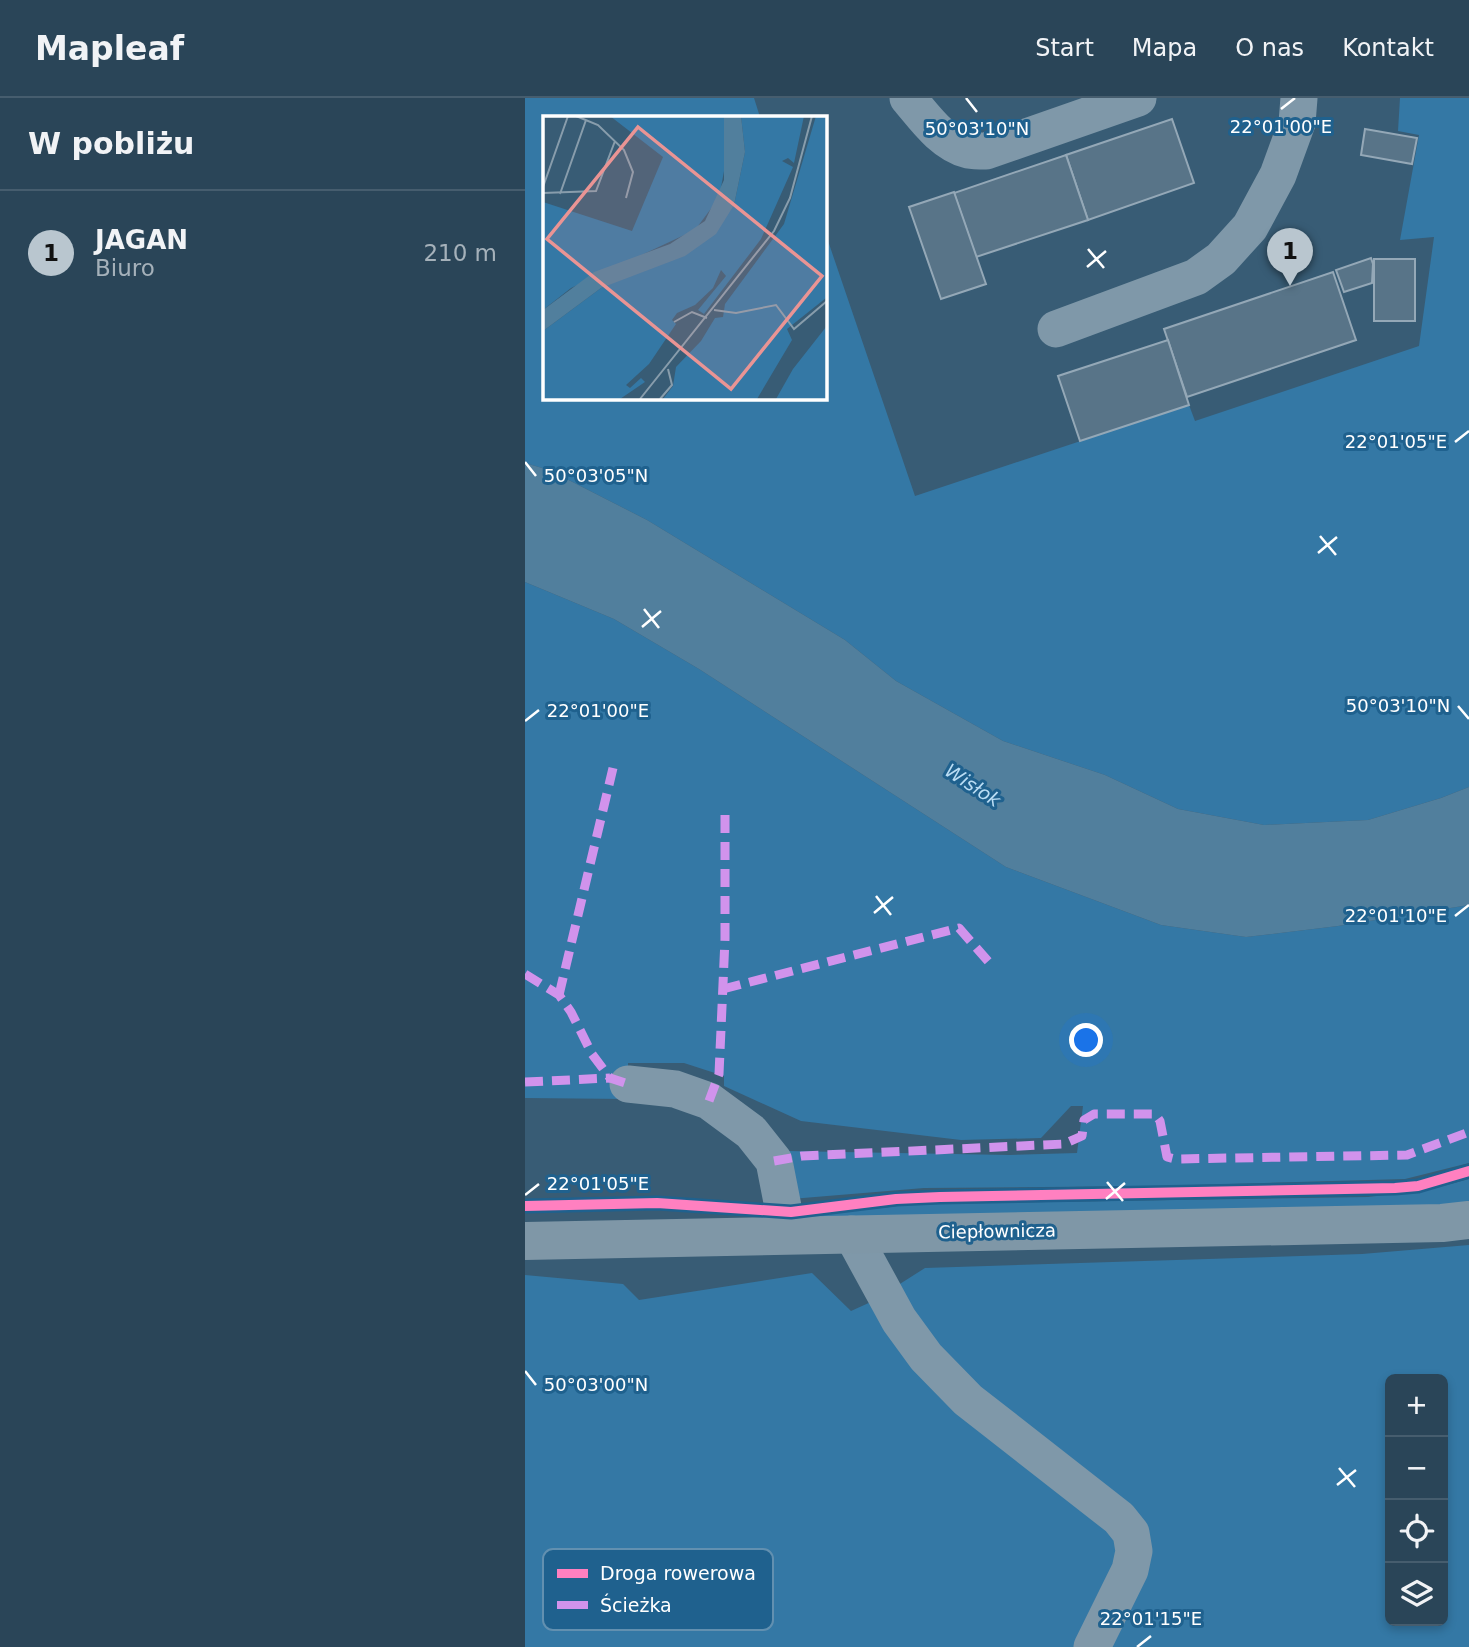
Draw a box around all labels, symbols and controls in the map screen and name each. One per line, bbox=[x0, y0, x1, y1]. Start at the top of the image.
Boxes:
text: Mapleaf bbox=[35, 29, 184, 68]
text: Start bbox=[1035, 34, 1094, 62]
text: Mapa bbox=[1132, 34, 1197, 62]
text: O nas bbox=[1235, 34, 1304, 62]
text: Kontakt bbox=[1342, 34, 1434, 62]
inset map bbox=[543, 116, 826, 399]
text: 22°01'00"E bbox=[1230, 116, 1332, 137]
text: 50°03'10"N bbox=[925, 118, 1029, 139]
text: W pobliżu bbox=[28, 126, 194, 161]
text: JAGAN bbox=[95, 225, 188, 255]
pin: 1 bbox=[1267, 228, 1313, 286]
text: 1 bbox=[43, 240, 59, 266]
text: 210 m bbox=[423, 240, 497, 266]
text: Biuro bbox=[95, 255, 155, 281]
text: 22°01'05"E bbox=[1345, 431, 1447, 452]
text: 50°03'05"N bbox=[544, 465, 648, 486]
text: 50°03'10"N bbox=[1346, 695, 1450, 716]
text: 22°01'00"E bbox=[547, 700, 649, 721]
water label: Wisłok bbox=[941, 759, 1006, 812]
text: 22°01'10"E bbox=[1345, 905, 1447, 926]
your location bbox=[1069, 1023, 1103, 1057]
text: 22°01'05"E bbox=[547, 1173, 649, 1194]
street label: Ciepłownicza bbox=[938, 1219, 1056, 1243]
text: 50°03'00"N bbox=[544, 1374, 648, 1395]
map controls bbox=[1385, 1374, 1448, 1626]
button: + bbox=[1385, 1374, 1448, 1437]
button: − bbox=[1385, 1437, 1448, 1500]
button: locate bbox=[1385, 1500, 1448, 1563]
legend bbox=[543, 1549, 773, 1630]
text: Droga rowerowa bbox=[600, 1562, 756, 1584]
button: layers bbox=[1385, 1563, 1448, 1626]
text: Ścieżka bbox=[600, 1593, 672, 1616]
text: 22°01'15"E bbox=[1100, 1608, 1202, 1629]

